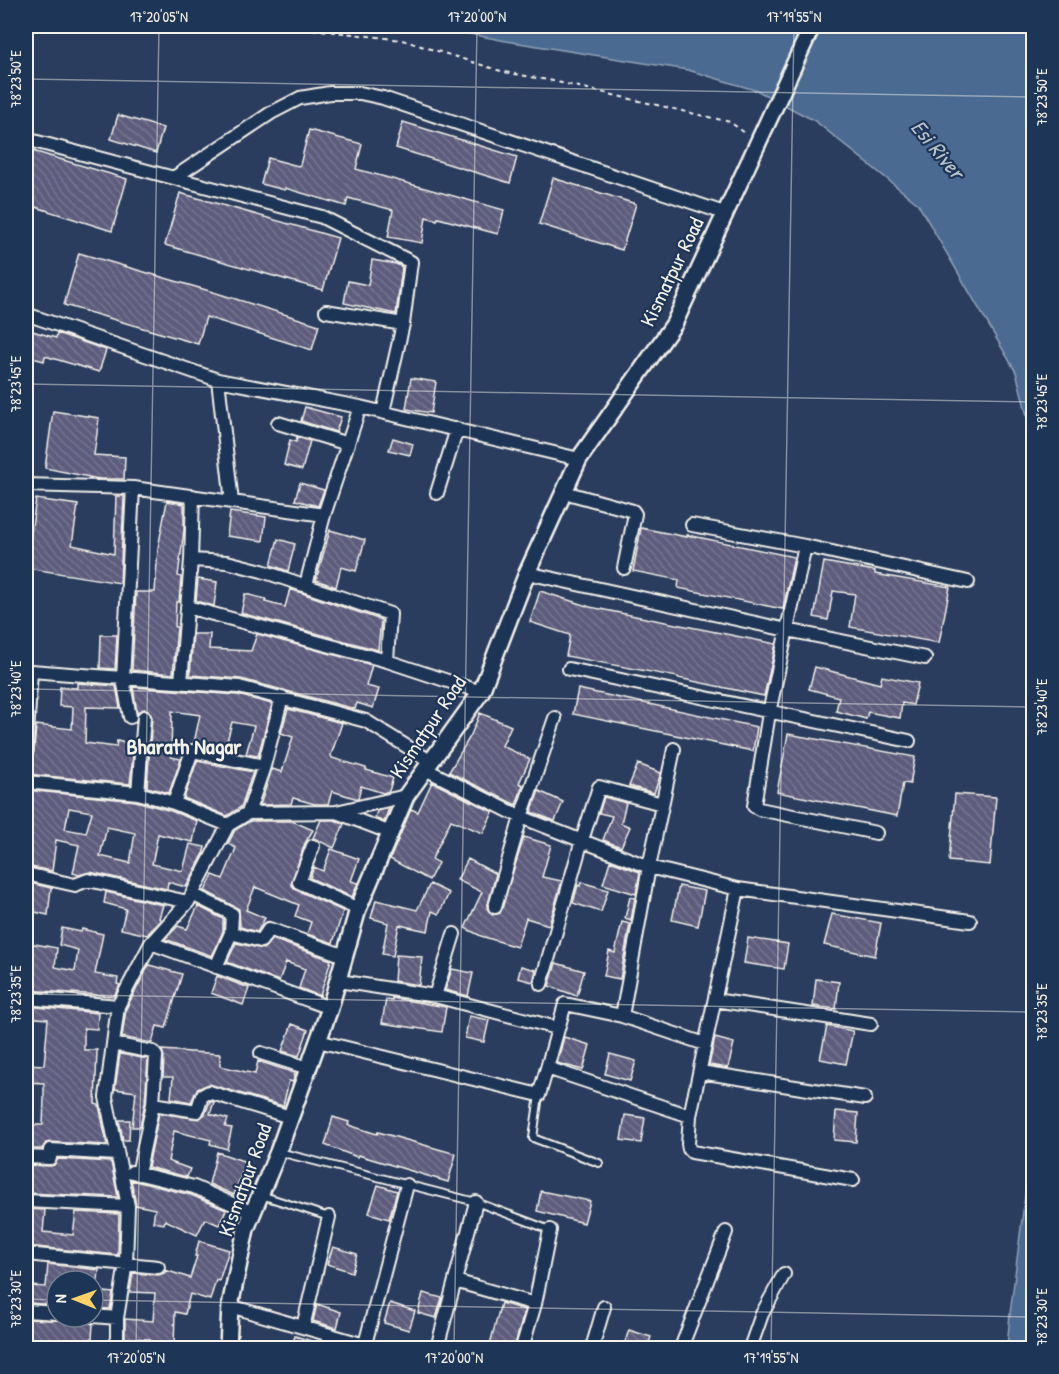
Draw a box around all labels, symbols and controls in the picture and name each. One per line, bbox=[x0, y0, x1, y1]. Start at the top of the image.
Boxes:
text: 17°20'05"N bbox=[130, 6, 188, 27]
text: 17°20'00"N bbox=[448, 6, 506, 27]
text: 17°19'55"N bbox=[767, 6, 822, 27]
text: 78°23'50"E bbox=[5, 50, 26, 108]
text: 78°23'50"E bbox=[1031, 68, 1052, 126]
water label: Esi River bbox=[904, 113, 973, 187]
street label: Kismatpur Road bbox=[633, 212, 710, 331]
text: 78°23'45"E bbox=[5, 355, 26, 412]
text: 78°23'45"E bbox=[1031, 373, 1052, 430]
text: 78°23'40"E bbox=[5, 660, 26, 718]
street label: Kismatpur Road bbox=[383, 670, 473, 784]
text: 78°23'40"E bbox=[1031, 678, 1052, 736]
district label: Bharath Nagar bbox=[126, 731, 242, 762]
text: 78°23'35"E bbox=[5, 965, 26, 1023]
text: 78°23'35"E bbox=[1031, 983, 1052, 1041]
street label: Kismatpur Road bbox=[211, 1119, 278, 1240]
north arrow bbox=[45, 1269, 105, 1329]
text: 78°23'30"E bbox=[5, 1270, 26, 1328]
text: 78°23'30"E bbox=[1031, 1288, 1052, 1346]
text: N bbox=[49, 1294, 71, 1303]
text: 17°20'05"N bbox=[107, 1347, 165, 1368]
text: 17°20'00"N bbox=[425, 1347, 483, 1368]
text: 17°19'55"N bbox=[744, 1347, 799, 1368]

